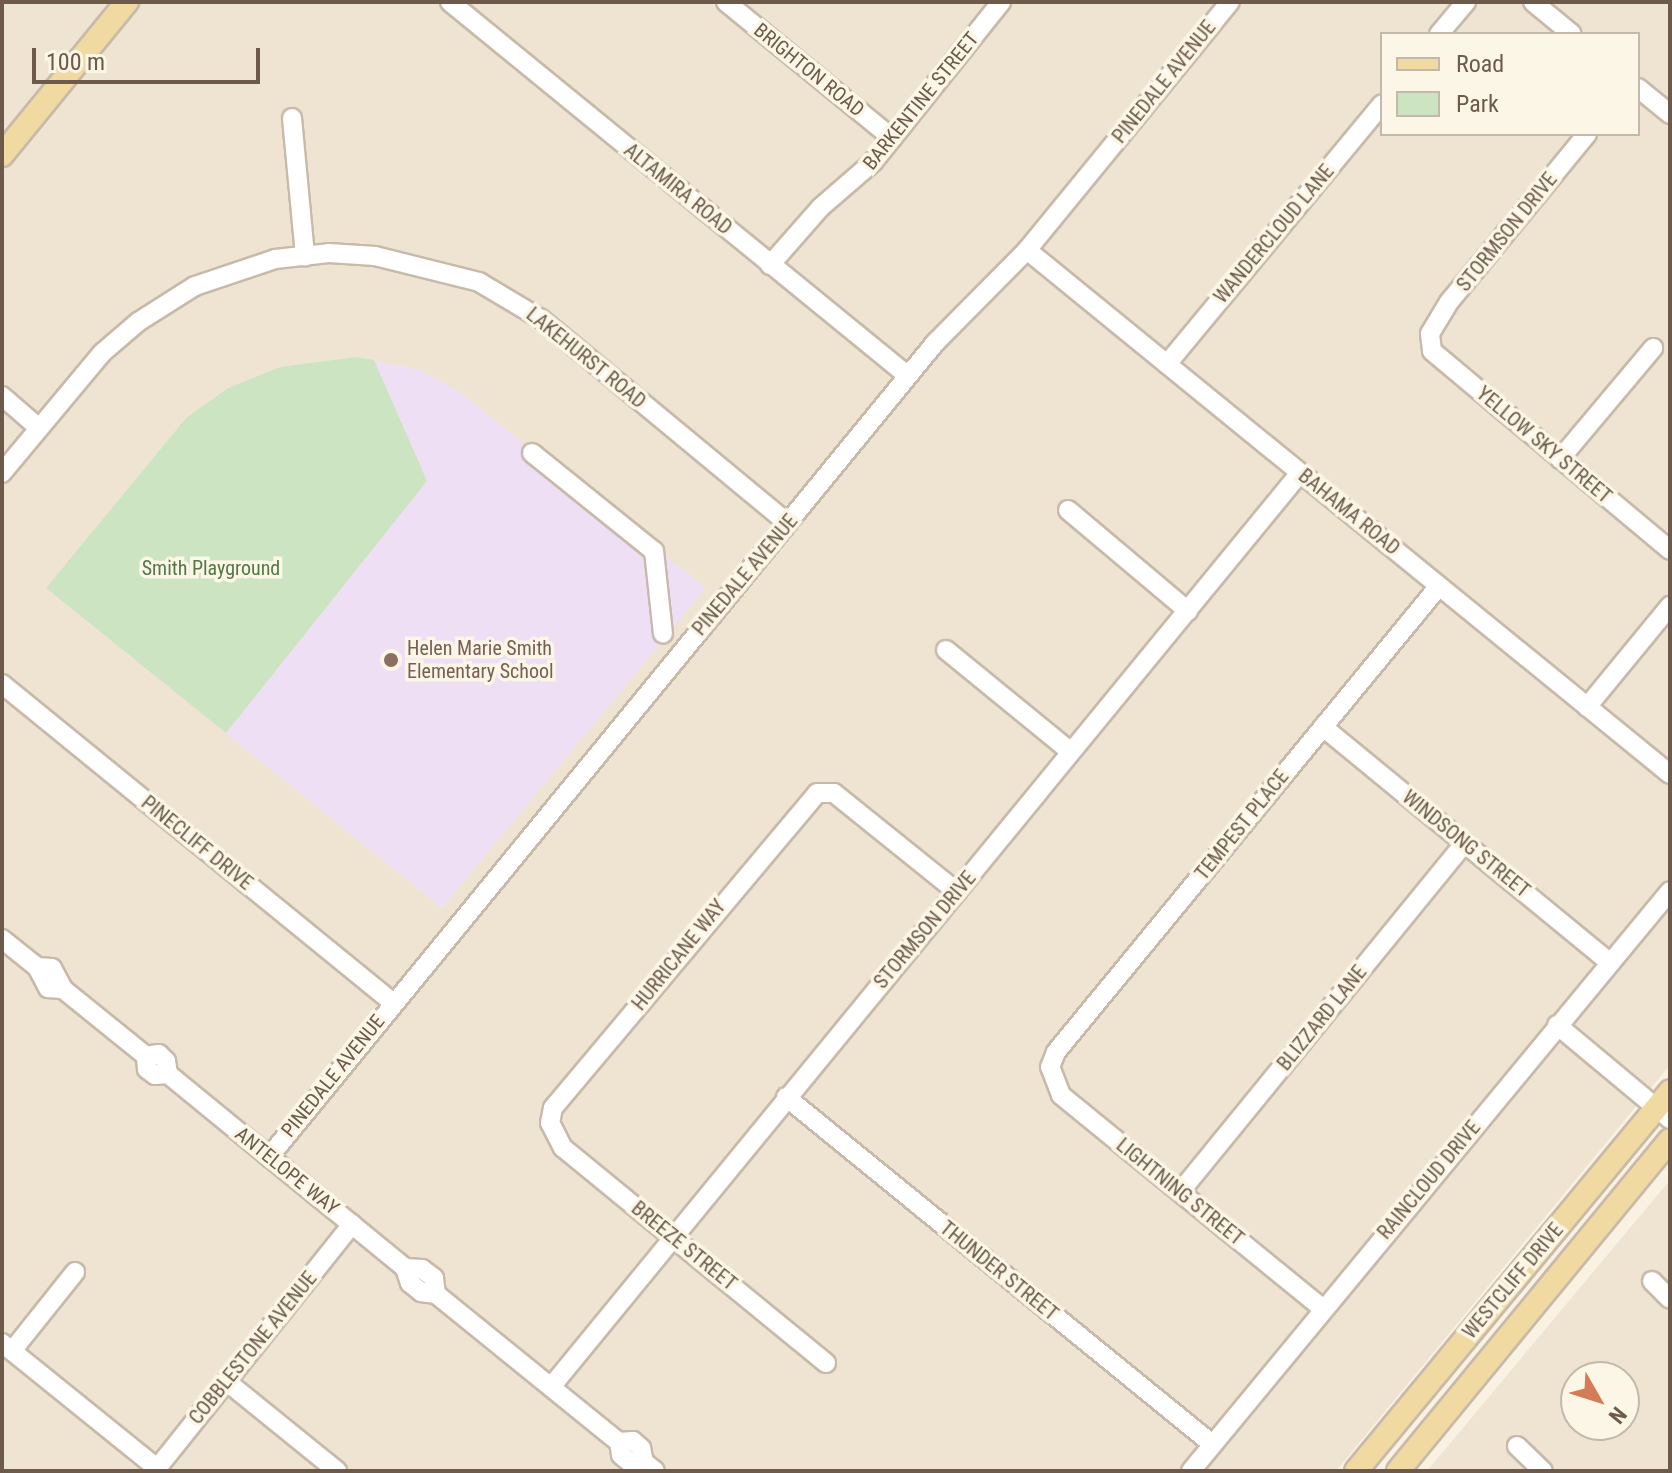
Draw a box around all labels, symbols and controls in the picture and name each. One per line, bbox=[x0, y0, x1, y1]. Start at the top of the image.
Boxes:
street label: PINEDALE AVENUE bbox=[1107, 16, 1221, 148]
street label: BRIGHTON ROAD bbox=[749, 18, 869, 122]
street label: BARKENTINE STREET bbox=[858, 27, 984, 175]
scale bar bbox=[36, 32, 264, 82]
legend bbox=[1380, 32, 1640, 136]
text: 100 m bbox=[46, 48, 105, 76]
text: Road bbox=[1456, 50, 1504, 78]
text: Park bbox=[1456, 90, 1499, 118]
street label: ALTAMIRA ROAD bbox=[619, 138, 737, 240]
street label: WANDERCLOUD LANE bbox=[1209, 160, 1339, 308]
street label: STORMSON DRIVE bbox=[1452, 168, 1562, 296]
street label: LAKEHURST ROAD bbox=[521, 302, 651, 414]
street label: YELLOW SKY STREET bbox=[1472, 382, 1616, 508]
street label: BAHAMA ROAD bbox=[1294, 464, 1404, 560]
street label: PINEDALE AVENUE bbox=[687, 510, 803, 640]
park label: Smith Playground bbox=[142, 556, 280, 580]
place label: Helen Marie Smith Elementary School bbox=[407, 636, 554, 683]
marker: Helen Marie Smith Elementary School bbox=[382, 651, 400, 669]
street label: TEMPEST PLACE bbox=[1190, 765, 1294, 885]
street label: WINDSONG STREET bbox=[1397, 785, 1535, 903]
street label: PINECLIFF DRIVE bbox=[136, 791, 258, 895]
street label: STORMSON DRIVE bbox=[869, 866, 981, 994]
street label: HURRICANE WAY bbox=[627, 895, 731, 1015]
street label: BLIZZARD LANE bbox=[1272, 961, 1372, 1075]
street label: PINEDALE AVENUE bbox=[276, 1010, 390, 1142]
street label: RAINCLOUD DRIVE bbox=[1372, 1116, 1486, 1244]
street label: ANTELOPE WAY bbox=[230, 1122, 344, 1220]
street label: LIGHTNING STREET bbox=[1111, 1133, 1249, 1251]
street label: BREEZE STREET bbox=[627, 1196, 741, 1296]
street label: THUNDER STREET bbox=[935, 1216, 1063, 1326]
street label: WESTCLIFF DRIVE bbox=[1458, 1218, 1568, 1344]
street label: COBBLESTONE AVENUE bbox=[184, 1267, 322, 1429]
north arrow bbox=[1560, 1361, 1640, 1441]
text: N bbox=[1604, 1402, 1631, 1428]

